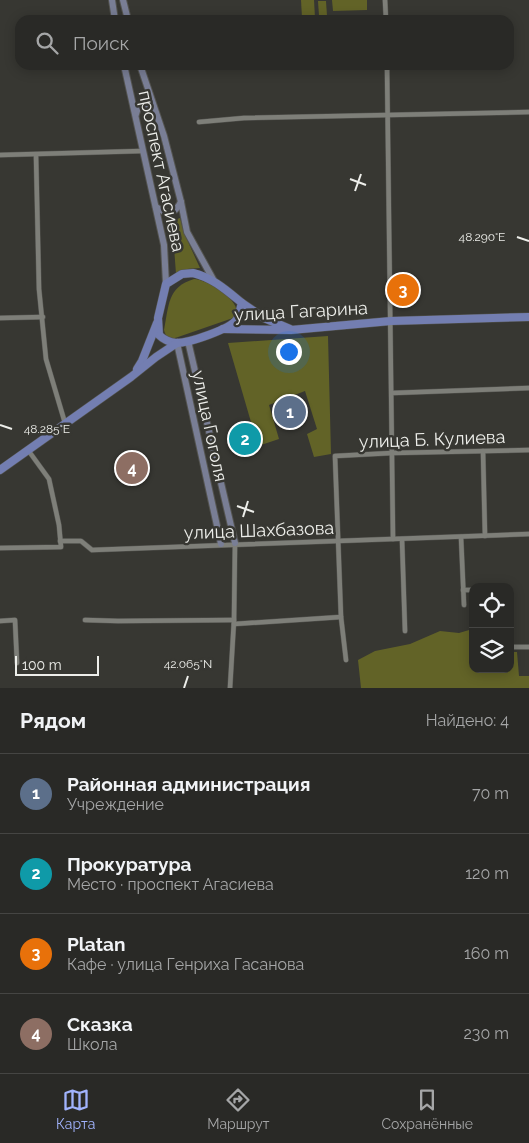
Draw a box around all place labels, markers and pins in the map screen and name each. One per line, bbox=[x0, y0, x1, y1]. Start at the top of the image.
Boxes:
pin: 3 bbox=[387, 271, 419, 309]
pin: 1 bbox=[274, 393, 306, 431]
pin: 2 bbox=[229, 420, 261, 458]
pin: 4 bbox=[116, 449, 148, 487]

